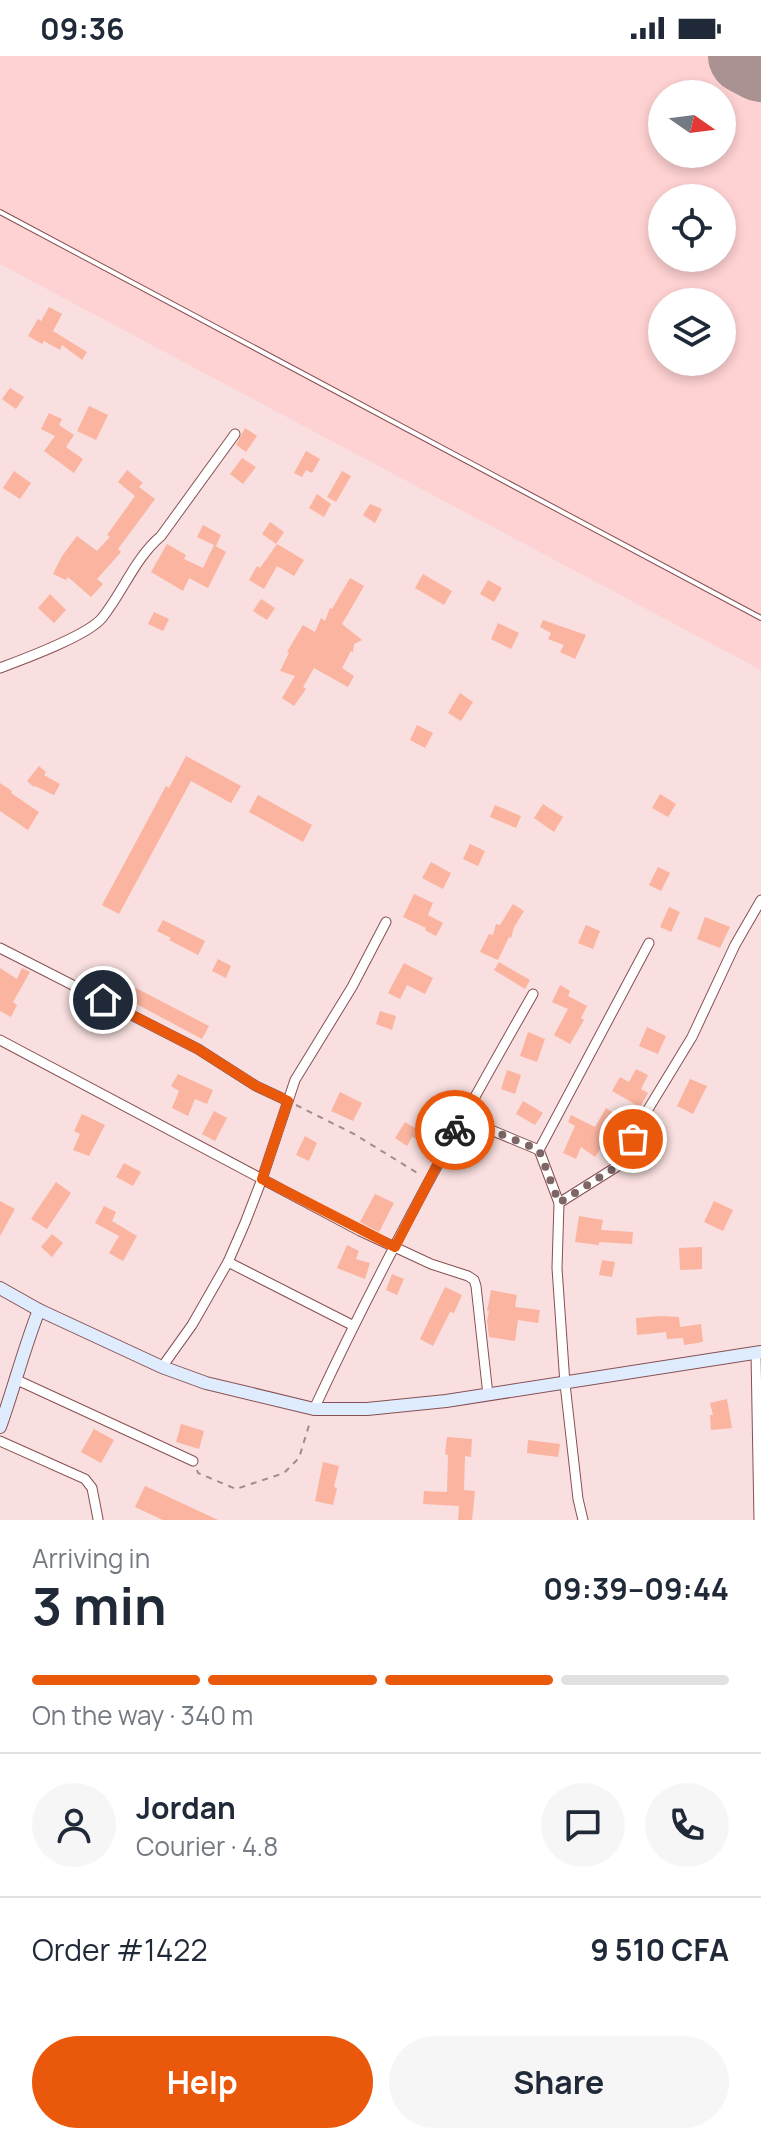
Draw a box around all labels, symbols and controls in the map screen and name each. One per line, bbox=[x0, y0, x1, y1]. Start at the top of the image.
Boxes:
text: 09:36 bbox=[40, 8, 125, 49]
north arrow bbox=[648, 80, 736, 168]
map controls bbox=[648, 80, 736, 376]
button: locate bbox=[648, 184, 736, 272]
button: layers bbox=[648, 288, 736, 376]
pin bbox=[69, 966, 137, 1034]
icon: home bbox=[81, 978, 125, 1022]
courier bbox=[415, 1090, 495, 1170]
pin bbox=[599, 1105, 667, 1173]
icon: bike bbox=[433, 1108, 477, 1152]
icon: bag bbox=[611, 1117, 655, 1161]
text: Arriving in bbox=[32, 1540, 150, 1576]
text: 09:39–09:44 bbox=[543, 1568, 729, 1609]
text: 3 min bbox=[32, 1570, 167, 1641]
text: On the way · 340 m bbox=[32, 1697, 253, 1733]
button: person bbox=[32, 1783, 116, 1867]
button: chat bbox=[541, 1783, 625, 1867]
button: phone bbox=[645, 1783, 729, 1867]
text: Jordan bbox=[136, 1787, 236, 1828]
text: Courier · 4.8 bbox=[136, 1828, 278, 1864]
text: Order #1422 bbox=[32, 1929, 208, 1970]
text: 9 510 CFA bbox=[590, 1929, 729, 1970]
button: Help bbox=[32, 2036, 373, 2128]
button: Share bbox=[389, 2036, 729, 2128]

